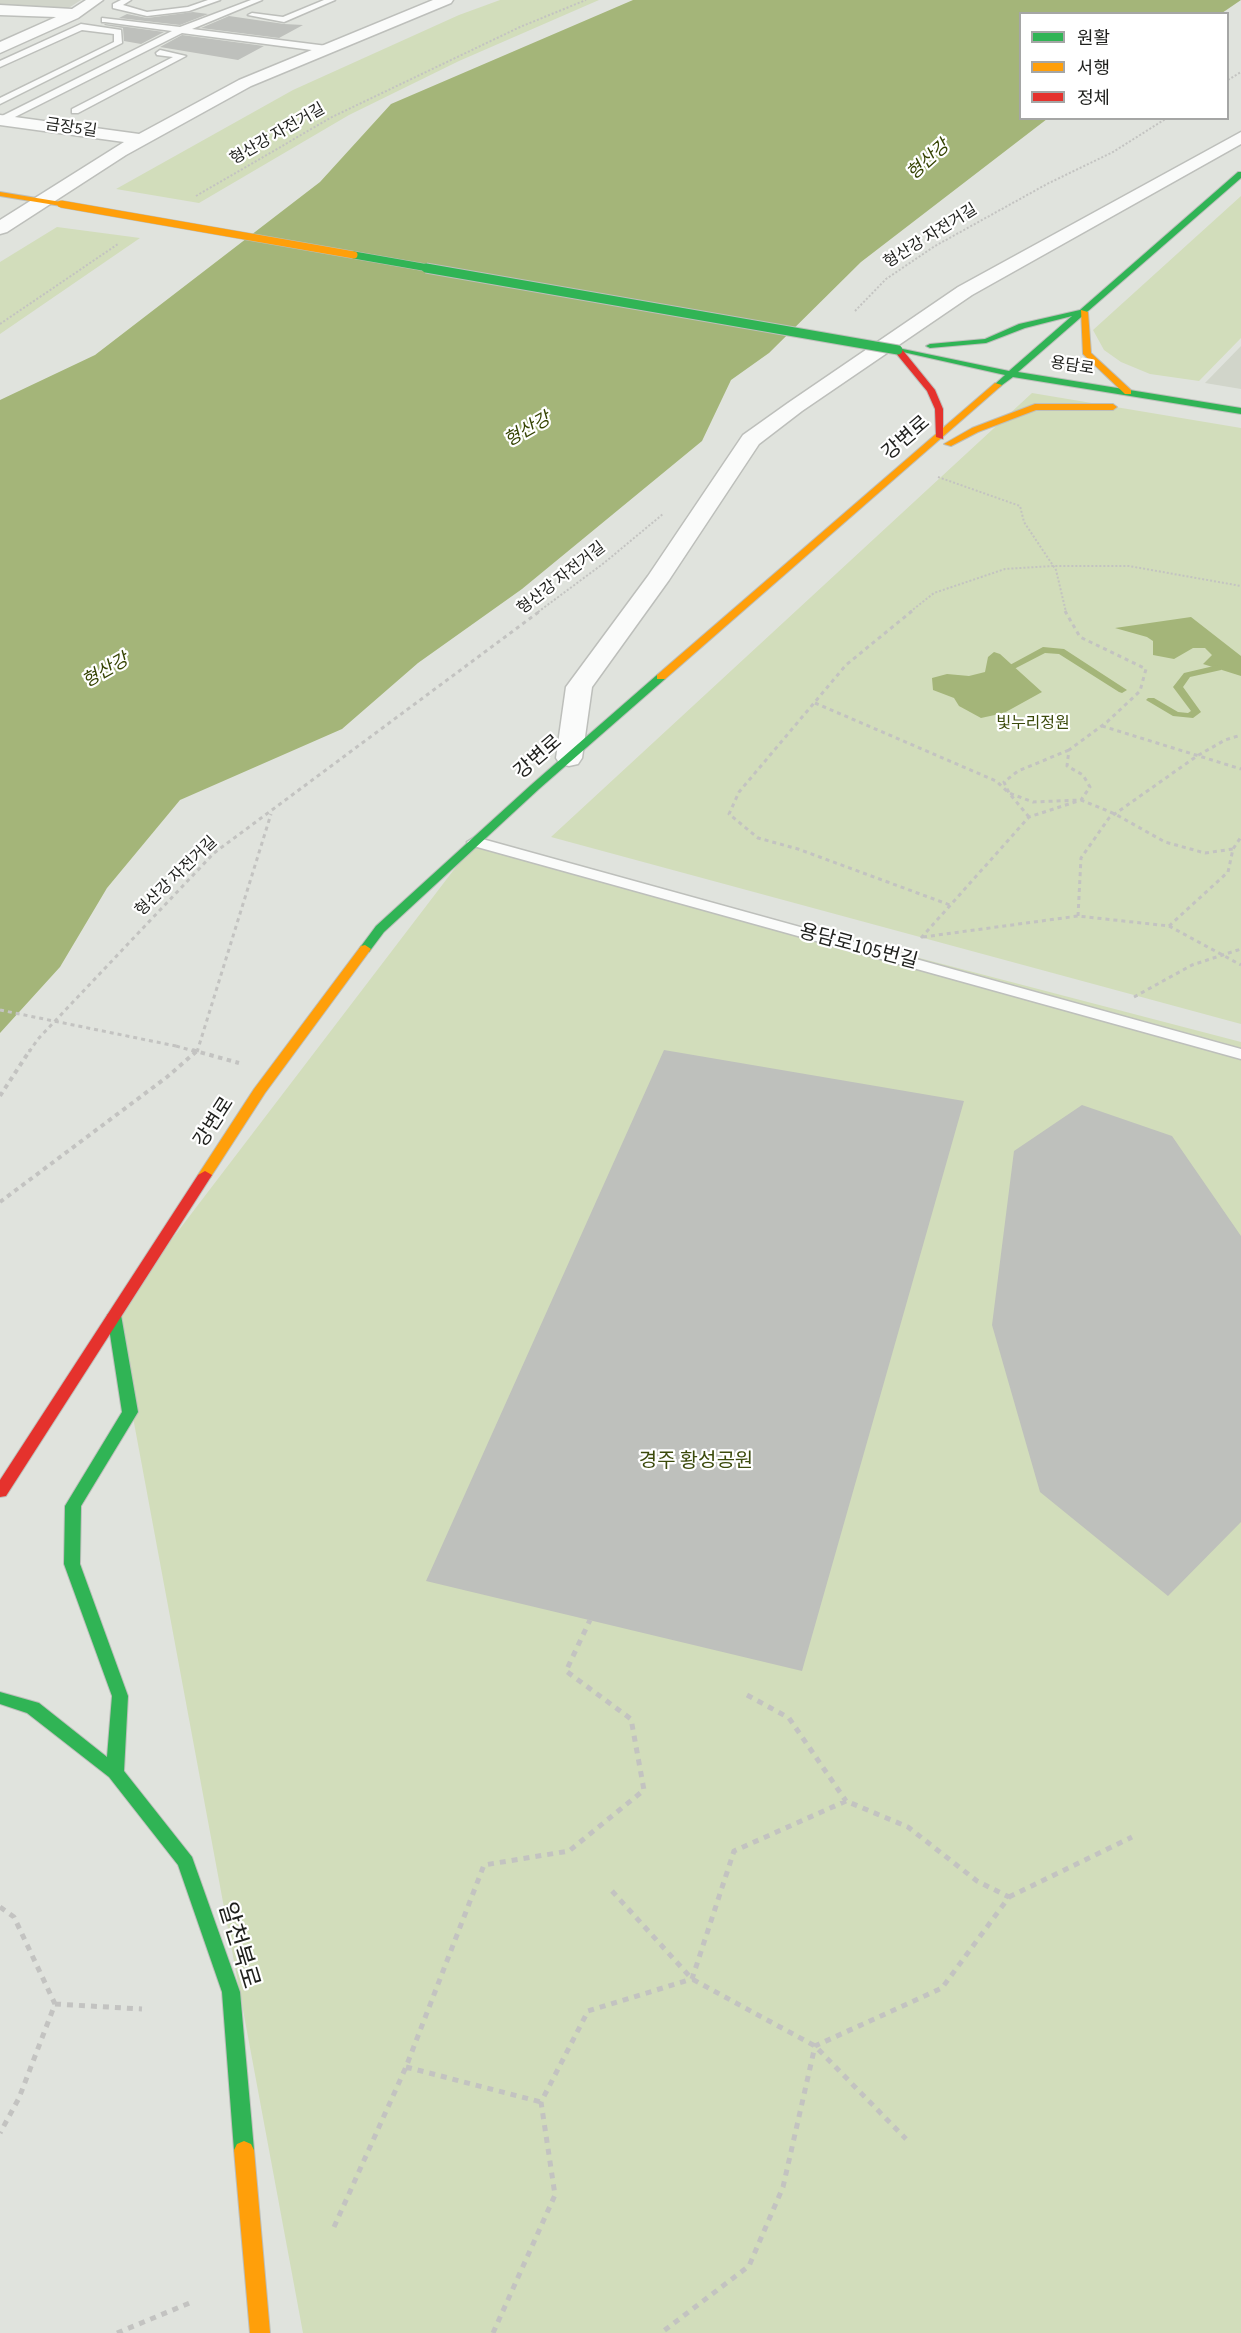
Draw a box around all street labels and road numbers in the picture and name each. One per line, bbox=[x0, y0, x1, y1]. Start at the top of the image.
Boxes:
street label: 형산강 자전거길 bbox=[227, 100, 329, 170]
street label: 금장5길 bbox=[44, 116, 98, 142]
street label: 형산강 자전거길 bbox=[881, 201, 981, 273]
street label: 용담로 bbox=[1049, 354, 1095, 380]
street label: 강변로 bbox=[878, 412, 936, 466]
street label: 형산강 자전거길 bbox=[514, 539, 610, 619]
street label: 강변로 bbox=[510, 731, 568, 785]
street label: 형산강 자전거길 bbox=[132, 833, 222, 921]
street label: 용담로105번길 bbox=[796, 921, 920, 975]
street label: 강변로 bbox=[190, 1093, 240, 1153]
street label: 알천북로 bbox=[210, 1900, 264, 1992]

